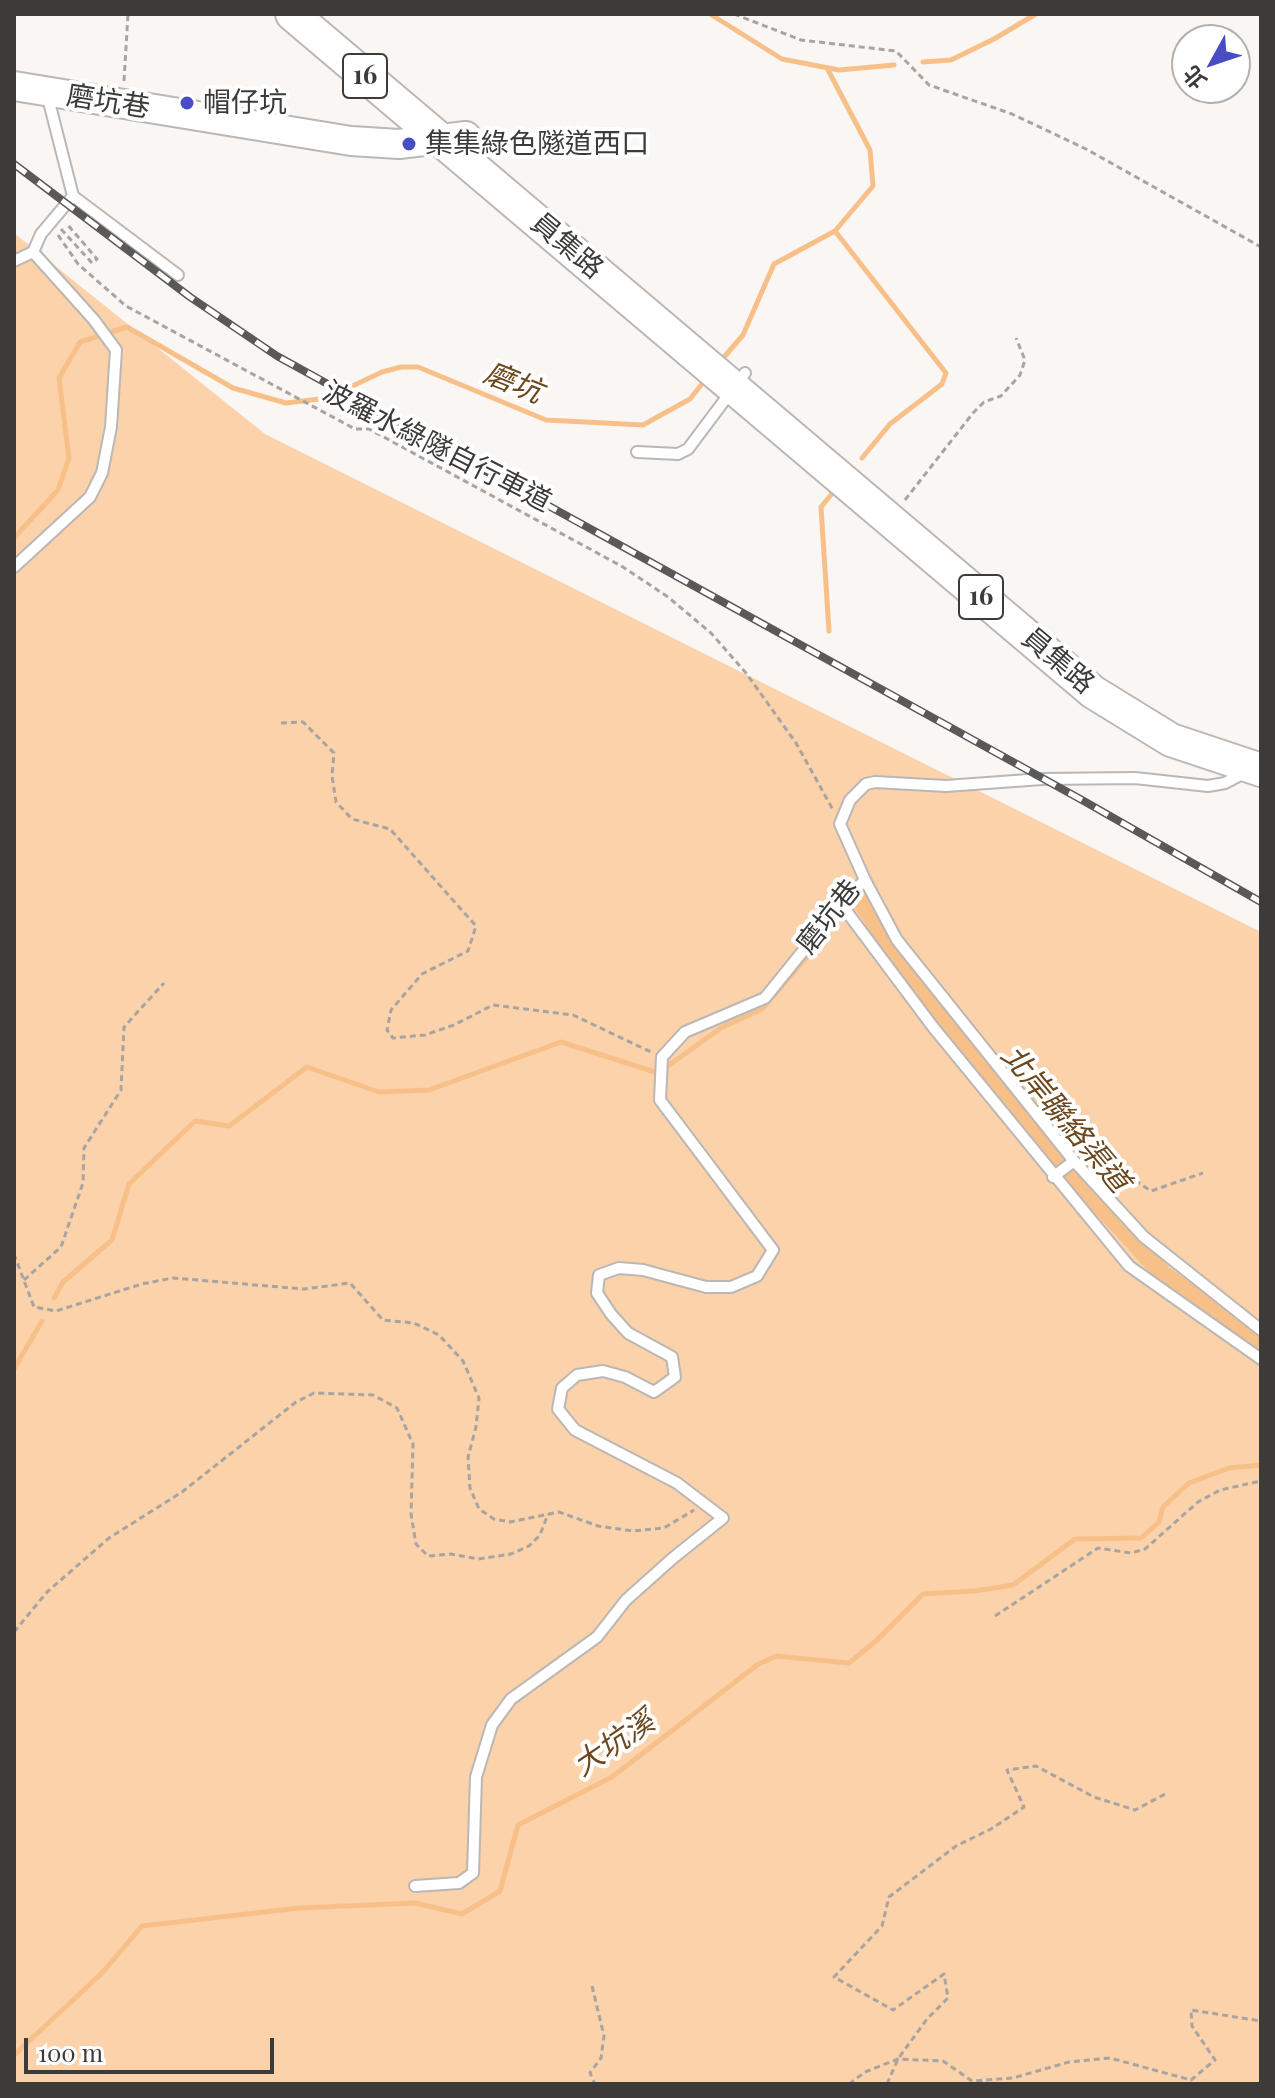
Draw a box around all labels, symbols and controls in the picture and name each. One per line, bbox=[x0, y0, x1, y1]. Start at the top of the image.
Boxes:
north arrow bbox=[1171, 24, 1251, 104]
road number: 16 bbox=[343, 54, 387, 98]
text: 北 bbox=[1176, 60, 1213, 96]
street label: 磨坑巷 bbox=[64, 79, 152, 125]
place label: 帽仔坑 bbox=[203, 86, 287, 120]
marker: 帽仔坑 bbox=[178, 94, 196, 112]
place label: 集集綠色隧道西口 bbox=[425, 127, 649, 161]
marker: 集集綠色隧道西口 bbox=[400, 135, 418, 153]
street label: 員集路 bbox=[524, 206, 610, 286]
water label: 磨坑 bbox=[478, 355, 548, 411]
street label: 波羅水綠隧自行車道 bbox=[317, 375, 557, 519]
road number: 16 bbox=[959, 575, 1003, 619]
street label: 員集路 bbox=[1015, 621, 1101, 701]
street label: 磨坑巷 bbox=[790, 874, 868, 960]
water label: 北岸聯絡渠道 bbox=[993, 1038, 1137, 1200]
water label: 大坑溪 bbox=[567, 1704, 661, 1784]
scale bar bbox=[28, 2022, 278, 2072]
text: 100 m bbox=[38, 2036, 103, 2068]

